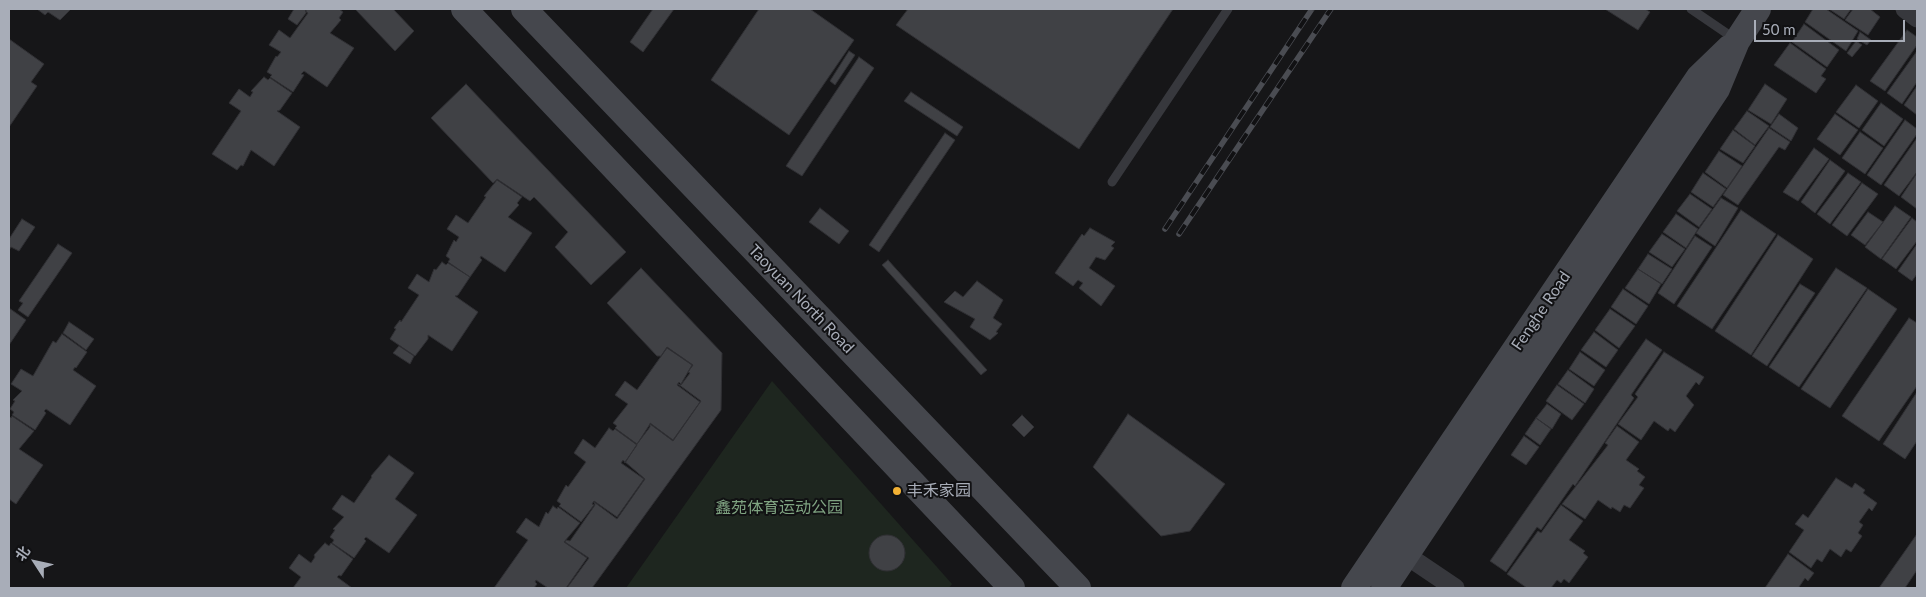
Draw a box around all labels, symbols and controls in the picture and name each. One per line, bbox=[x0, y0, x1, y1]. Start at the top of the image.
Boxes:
scale bar bbox=[1756, 10, 1907, 42]
text: 50 m bbox=[1762, 20, 1796, 38]
street label: Taoyuan North Road bbox=[744, 241, 858, 357]
street label: Fenghe Road bbox=[1508, 268, 1574, 354]
place label: 丰禾家园 bbox=[907, 481, 971, 501]
marker: 丰禾家园 bbox=[891, 485, 903, 497]
park label: 鑫苑体育运动公园 bbox=[715, 498, 843, 518]
north arrow bbox=[10, 537, 60, 587]
text: 北 bbox=[11, 543, 33, 564]

